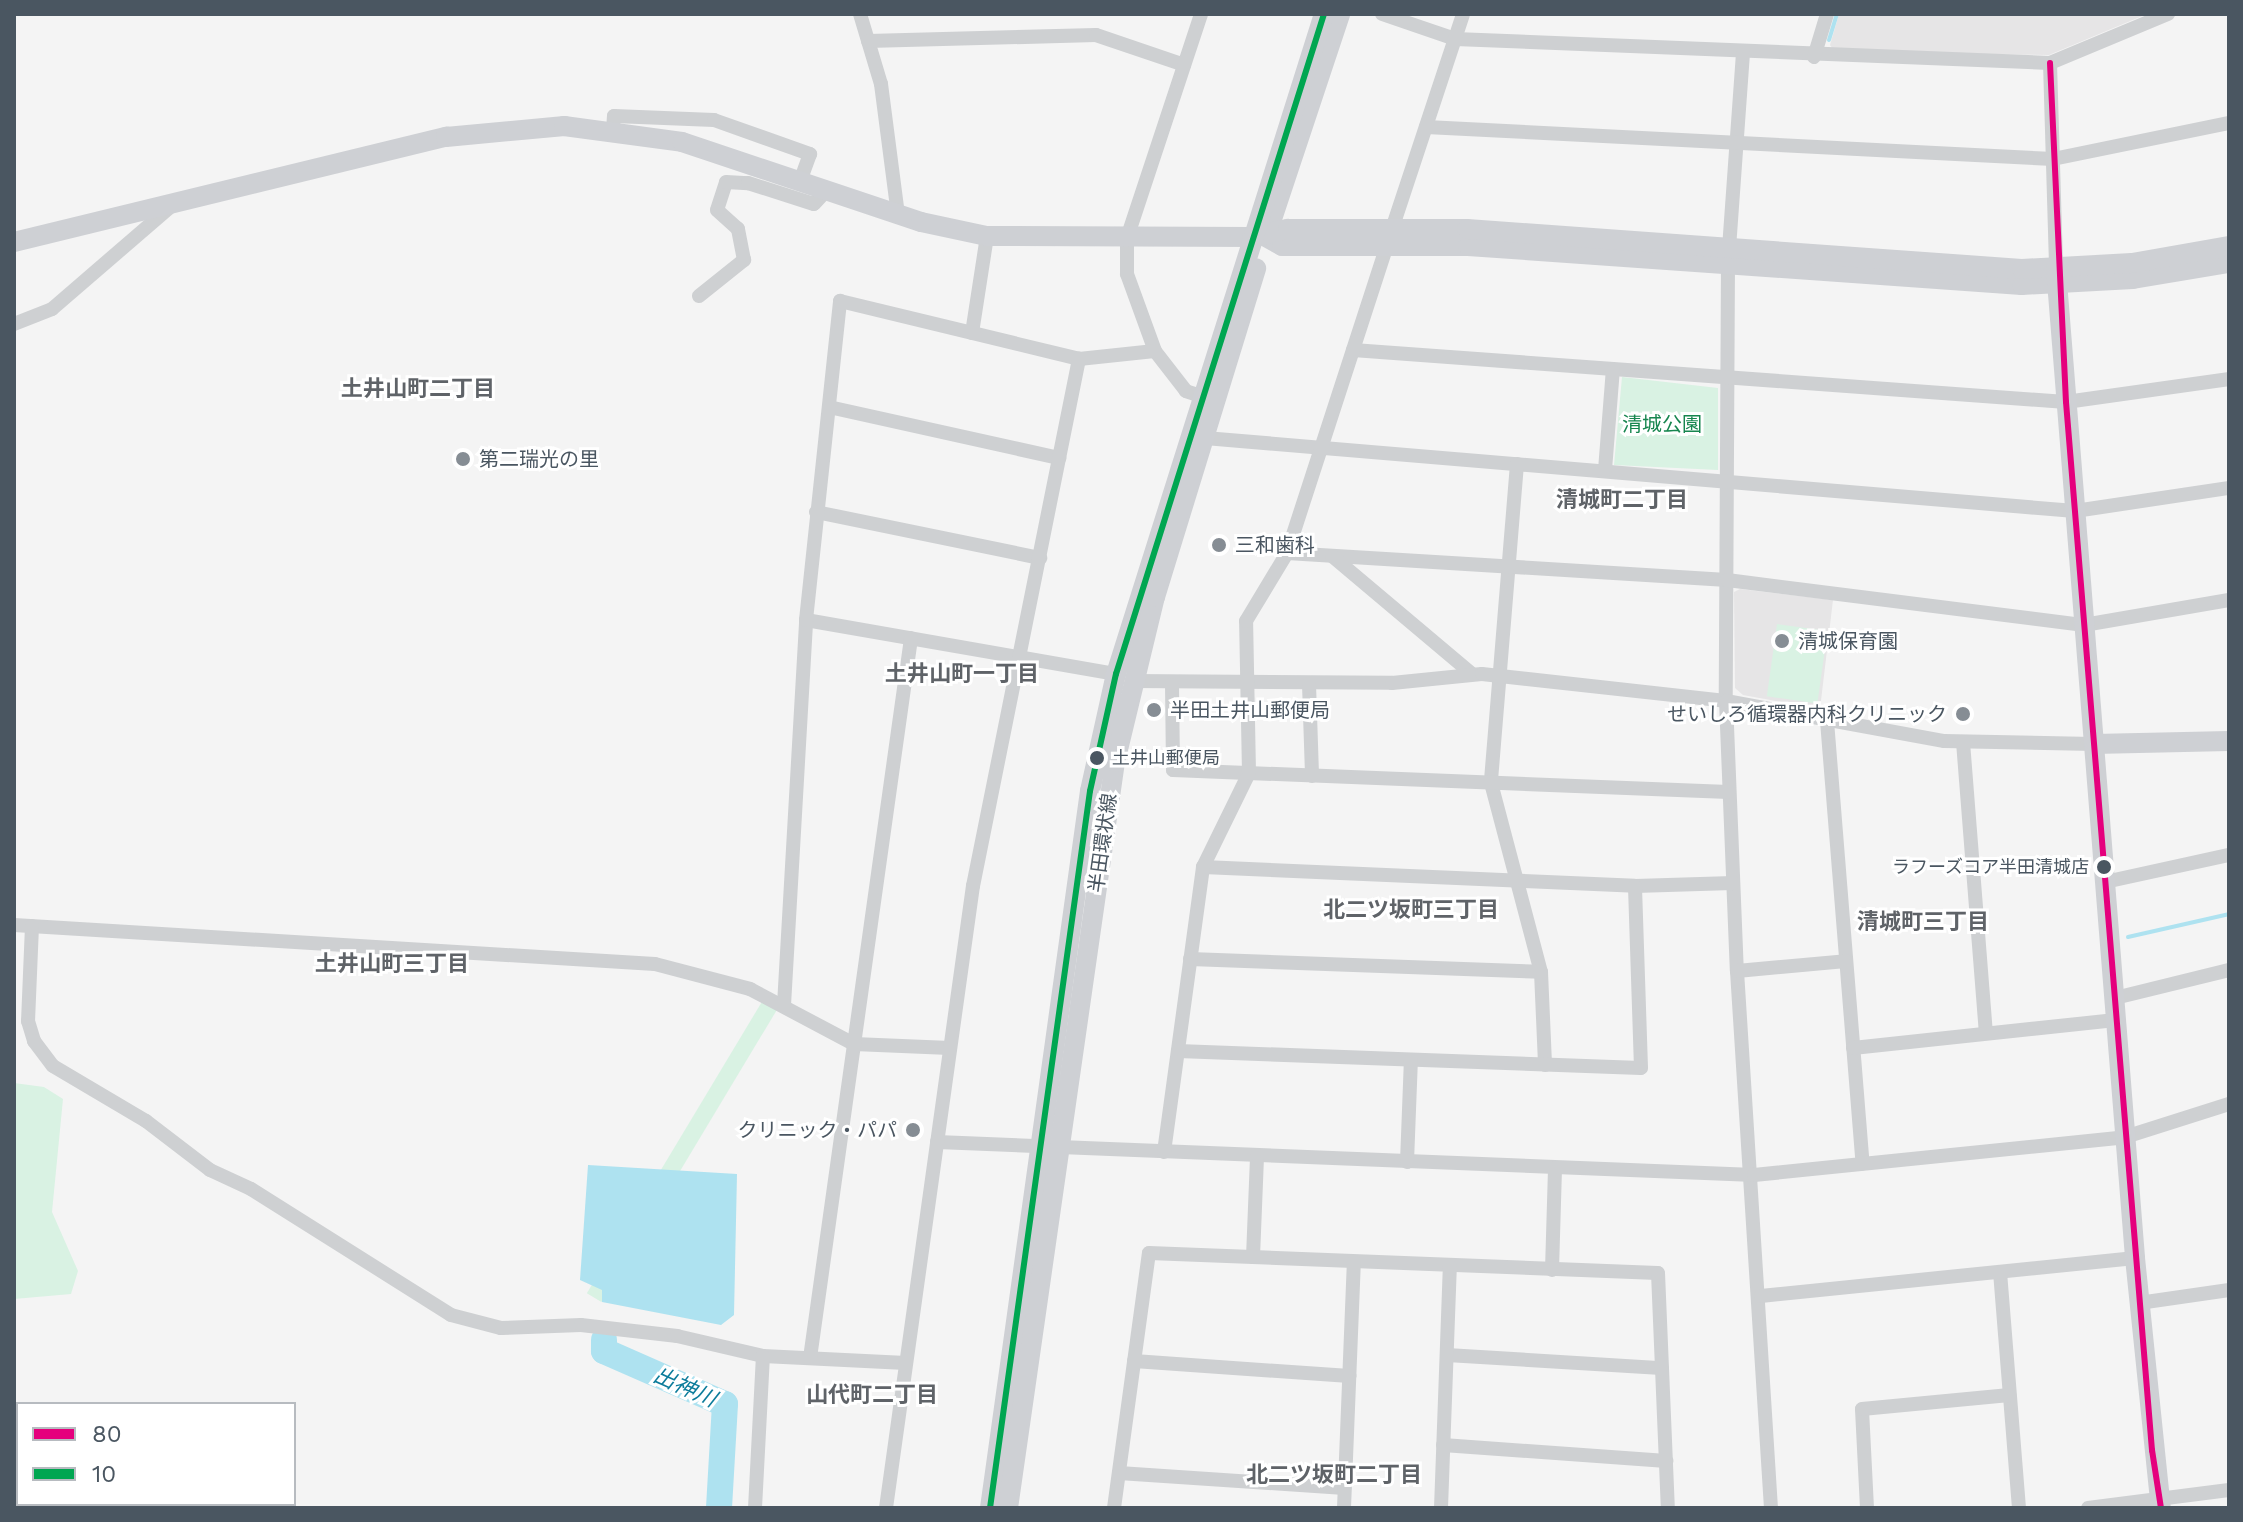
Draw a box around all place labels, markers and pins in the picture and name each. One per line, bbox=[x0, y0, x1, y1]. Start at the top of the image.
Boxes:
place label: 第二瑞光の里 bbox=[479, 447, 599, 471]
marker: 第二瑞光の里 bbox=[454, 450, 472, 468]
place label: 三和歯科 bbox=[1235, 533, 1315, 557]
marker: 三和歯科 bbox=[1210, 536, 1228, 554]
place label: 清城保育園 bbox=[1798, 629, 1898, 653]
marker: 清城保育園 bbox=[1773, 632, 1791, 650]
place label: 半田土井山郵便局 bbox=[1170, 698, 1330, 722]
marker: 半田土井山郵便局 bbox=[1145, 701, 1163, 719]
place label: せいしろ循環器内科クリニック bbox=[1667, 702, 1947, 726]
marker: せいしろ循環器内科クリニック bbox=[1954, 705, 1972, 723]
place label: 土井山郵便局 bbox=[1112, 747, 1220, 769]
marker: 土井山郵便局 bbox=[1089, 750, 1105, 766]
place label: ラフーズコア半田清城店 bbox=[1891, 856, 2089, 878]
marker: ラフーズコア半田清城店 bbox=[2096, 859, 2112, 875]
place label: クリニック・パパ bbox=[737, 1118, 897, 1142]
marker: クリニック・パパ bbox=[904, 1121, 922, 1139]

